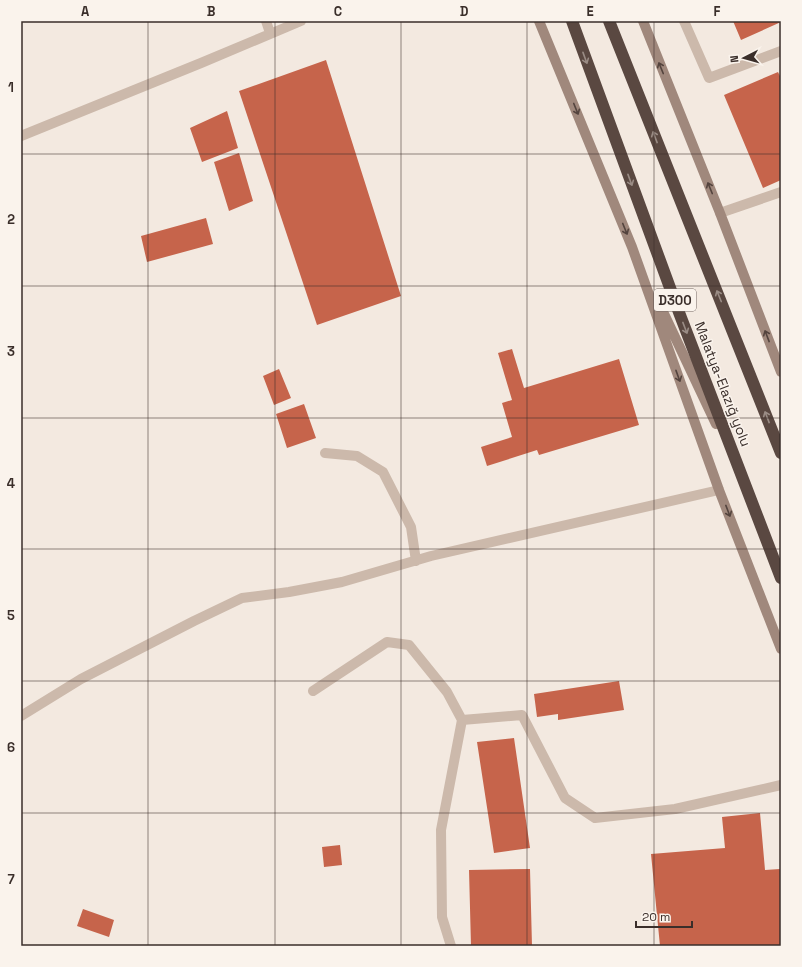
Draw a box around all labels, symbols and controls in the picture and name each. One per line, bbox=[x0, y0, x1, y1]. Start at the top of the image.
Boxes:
text: A bbox=[81, 3, 90, 20]
text: B bbox=[207, 3, 216, 20]
text: C bbox=[334, 3, 342, 20]
text: D bbox=[460, 3, 469, 20]
text: E bbox=[586, 3, 594, 20]
text: F bbox=[714, 3, 721, 20]
north arrow bbox=[724, 38, 764, 78]
one-way arrow bbox=[582, 51, 590, 63]
text: N bbox=[727, 55, 741, 63]
one-way arrow bbox=[657, 62, 665, 74]
text: 1 bbox=[8, 79, 14, 96]
one-way arrow bbox=[572, 102, 580, 114]
one-way arrow bbox=[650, 131, 658, 143]
one-way arrow bbox=[627, 173, 635, 185]
one-way arrow bbox=[705, 183, 713, 195]
text: 2 bbox=[7, 211, 15, 228]
one-way arrow bbox=[622, 223, 629, 235]
road number: D300 bbox=[654, 289, 696, 311]
one-way arrow bbox=[714, 291, 722, 303]
street label: Malatya-Elazığ yolu bbox=[691, 319, 755, 449]
one-way arrow bbox=[682, 321, 690, 333]
one-way arrow bbox=[763, 330, 770, 342]
text: 3 bbox=[7, 343, 15, 360]
one-way arrow bbox=[675, 369, 683, 381]
one-way arrow bbox=[762, 412, 770, 424]
text: 4 bbox=[7, 475, 15, 492]
one-way arrow bbox=[724, 504, 732, 516]
text: 5 bbox=[7, 607, 15, 624]
text: 6 bbox=[7, 739, 15, 756]
text: 7 bbox=[7, 871, 15, 888]
scale bar bbox=[636, 903, 692, 929]
text: 20 m bbox=[642, 909, 670, 925]

